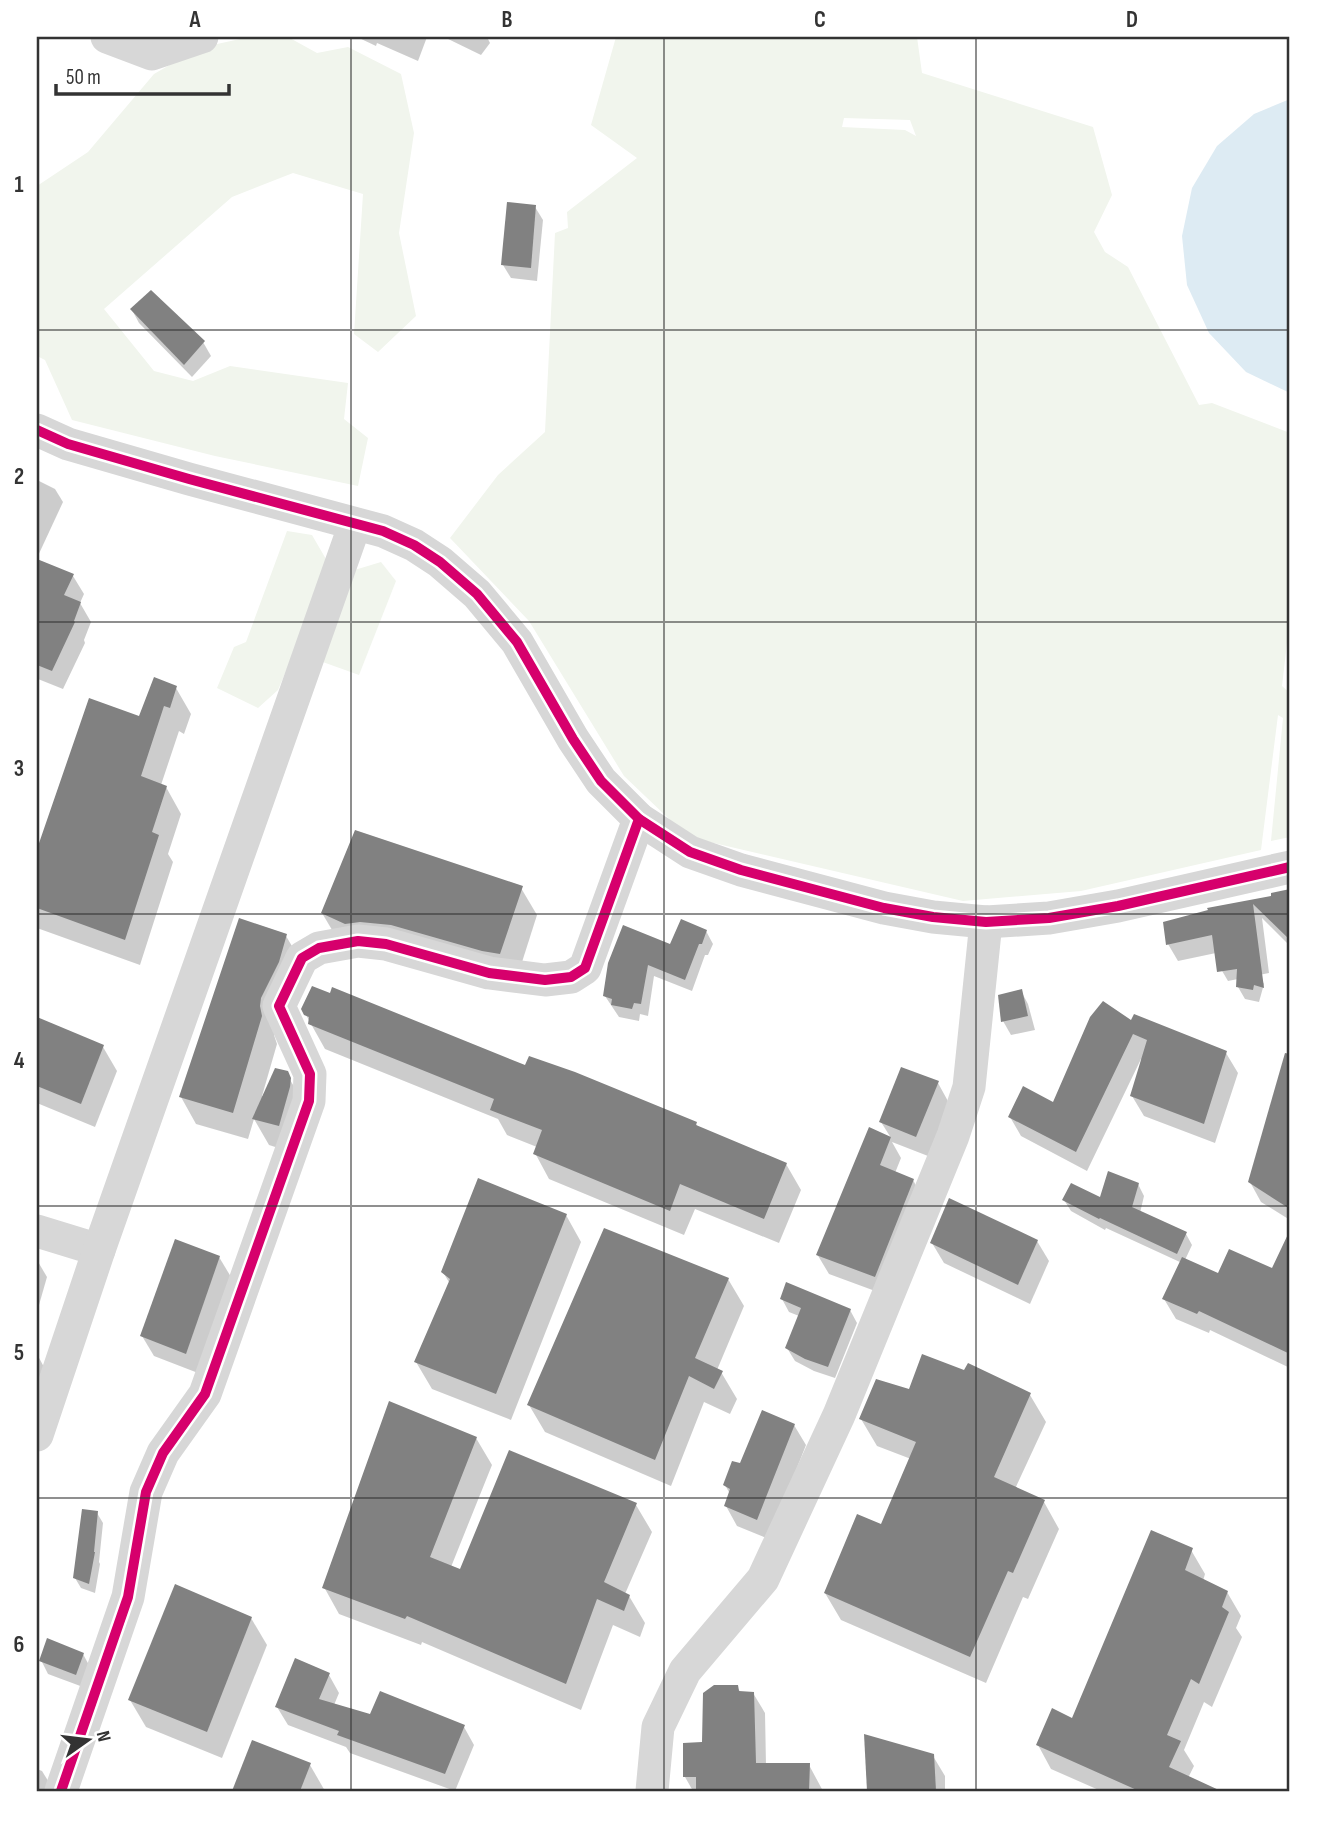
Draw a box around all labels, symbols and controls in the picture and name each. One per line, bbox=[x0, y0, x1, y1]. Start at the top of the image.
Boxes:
text: A bbox=[189, 6, 202, 34]
text: B bbox=[502, 6, 513, 34]
text: C bbox=[814, 6, 826, 34]
text: D bbox=[1126, 6, 1138, 34]
scale bar bbox=[56, 52, 229, 96]
text: 50 m bbox=[66, 65, 101, 90]
text: 1 bbox=[14, 171, 24, 199]
text: 2 bbox=[14, 463, 24, 491]
text: 3 bbox=[14, 755, 24, 783]
text: 4 bbox=[14, 1047, 25, 1075]
text: 5 bbox=[14, 1339, 24, 1367]
text: 6 bbox=[14, 1631, 24, 1659]
north arrow bbox=[52, 1706, 122, 1776]
text: N bbox=[91, 1729, 115, 1744]

